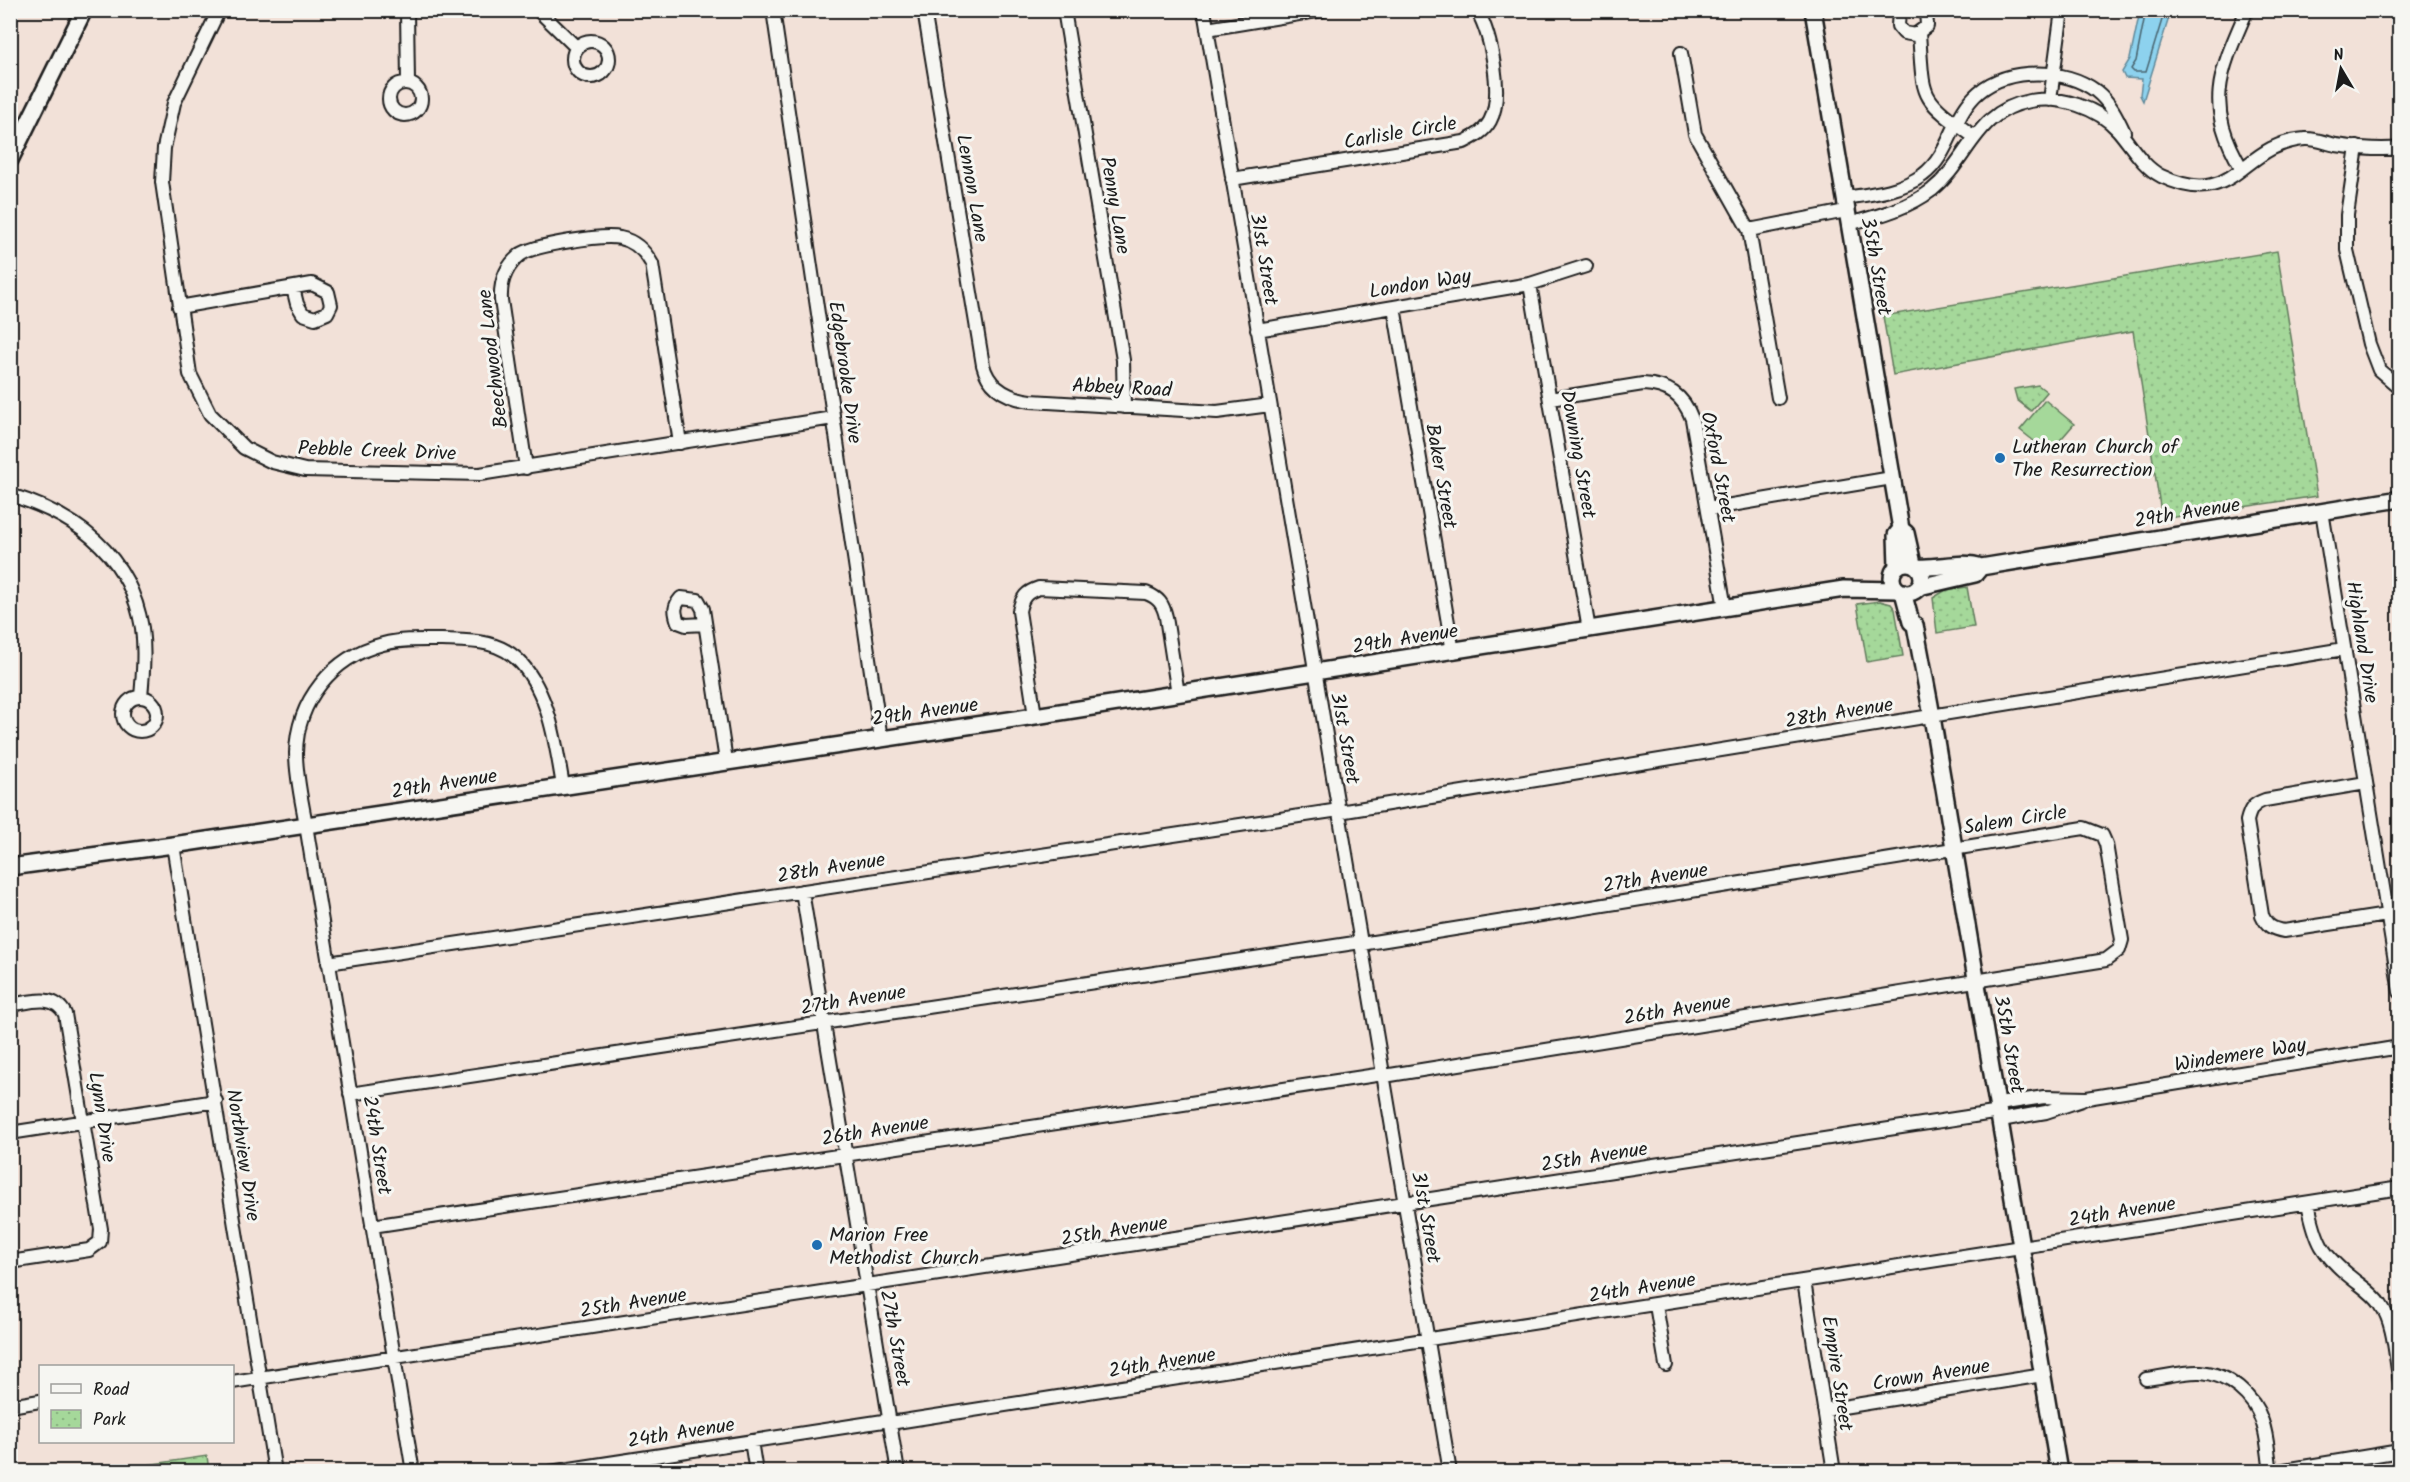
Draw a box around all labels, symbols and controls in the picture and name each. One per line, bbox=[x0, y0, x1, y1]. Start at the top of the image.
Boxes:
north arrow bbox=[2311, 39, 2371, 99]
text: N bbox=[2332, 43, 2346, 69]
street label: Carlisle Circle bbox=[1341, 108, 1459, 160]
street label: Lennon Lane bbox=[946, 132, 996, 245]
street label: Penny Lane bbox=[1090, 154, 1138, 257]
street label: 31st Street bbox=[1240, 211, 1286, 308]
street label: 35th Street bbox=[1851, 215, 1899, 318]
street label: London Way bbox=[1367, 261, 1474, 309]
street label: Beechwood Lane bbox=[470, 287, 518, 430]
street label: Edgebrooke Drive bbox=[818, 299, 870, 446]
street label: Abbey Road bbox=[1071, 370, 1174, 408]
street label: Downing Street bbox=[1550, 388, 1604, 521]
street label: Oxford Street bbox=[1691, 409, 1744, 526]
street label: Baker Street bbox=[1415, 421, 1465, 532]
place label: Lutheran Church of The Resurrection bbox=[2012, 432, 2180, 487]
street label: Pebble Creek Drive bbox=[297, 433, 457, 471]
marker: Lutheran Church of The Resurrection bbox=[1993, 451, 2007, 465]
street label: 29th Avenue bbox=[2132, 490, 2243, 538]
street label: Highland Drive bbox=[2336, 579, 2386, 706]
street label: 29th Avenue bbox=[1350, 616, 1461, 664]
street label: 29th Avenue bbox=[870, 690, 980, 736]
street label: 31st Street bbox=[1320, 690, 1368, 787]
street label: 28th Avenue bbox=[1783, 690, 1896, 738]
street label: 29th Avenue bbox=[389, 761, 500, 809]
street label: Salem Circle bbox=[1961, 797, 2069, 845]
street label: 28th Avenue bbox=[775, 845, 888, 893]
street label: 27th Avenue bbox=[1600, 855, 1710, 903]
street label: 27th Avenue bbox=[798, 977, 908, 1025]
street label: 26th Avenue bbox=[1621, 987, 1733, 1035]
street label: 35th Street bbox=[1984, 993, 2032, 1096]
street label: Windemere Way bbox=[2172, 1030, 2309, 1082]
street label: Lynn Drive bbox=[78, 1070, 124, 1165]
street label: Northview Drive bbox=[216, 1087, 268, 1224]
street label: 24th Street bbox=[352, 1094, 400, 1197]
street label: 26th Avenue bbox=[819, 1108, 931, 1156]
street label: 25th Avenue bbox=[1539, 1134, 1650, 1182]
street label: 31st Street bbox=[1401, 1169, 1449, 1266]
street label: 24th Avenue bbox=[2066, 1189, 2178, 1237]
street label: 25th Avenue bbox=[1059, 1208, 1170, 1256]
place label: Marion Free Methodist Church bbox=[829, 1220, 979, 1275]
marker: Marion Free Methodist Church bbox=[810, 1238, 824, 1252]
street label: 24th Avenue bbox=[1586, 1265, 1698, 1313]
street label: 25th Avenue bbox=[578, 1280, 689, 1328]
street label: 27th Street bbox=[870, 1287, 918, 1390]
street label: Empire Street bbox=[1811, 1313, 1861, 1434]
street label: 24th Avenue bbox=[1106, 1340, 1218, 1388]
street label: Crown Avenue bbox=[1870, 1351, 1992, 1401]
legend bbox=[39, 1365, 234, 1443]
text: Road bbox=[93, 1376, 130, 1405]
text: Park bbox=[93, 1406, 126, 1435]
street label: 24th Avenue bbox=[625, 1410, 737, 1458]

